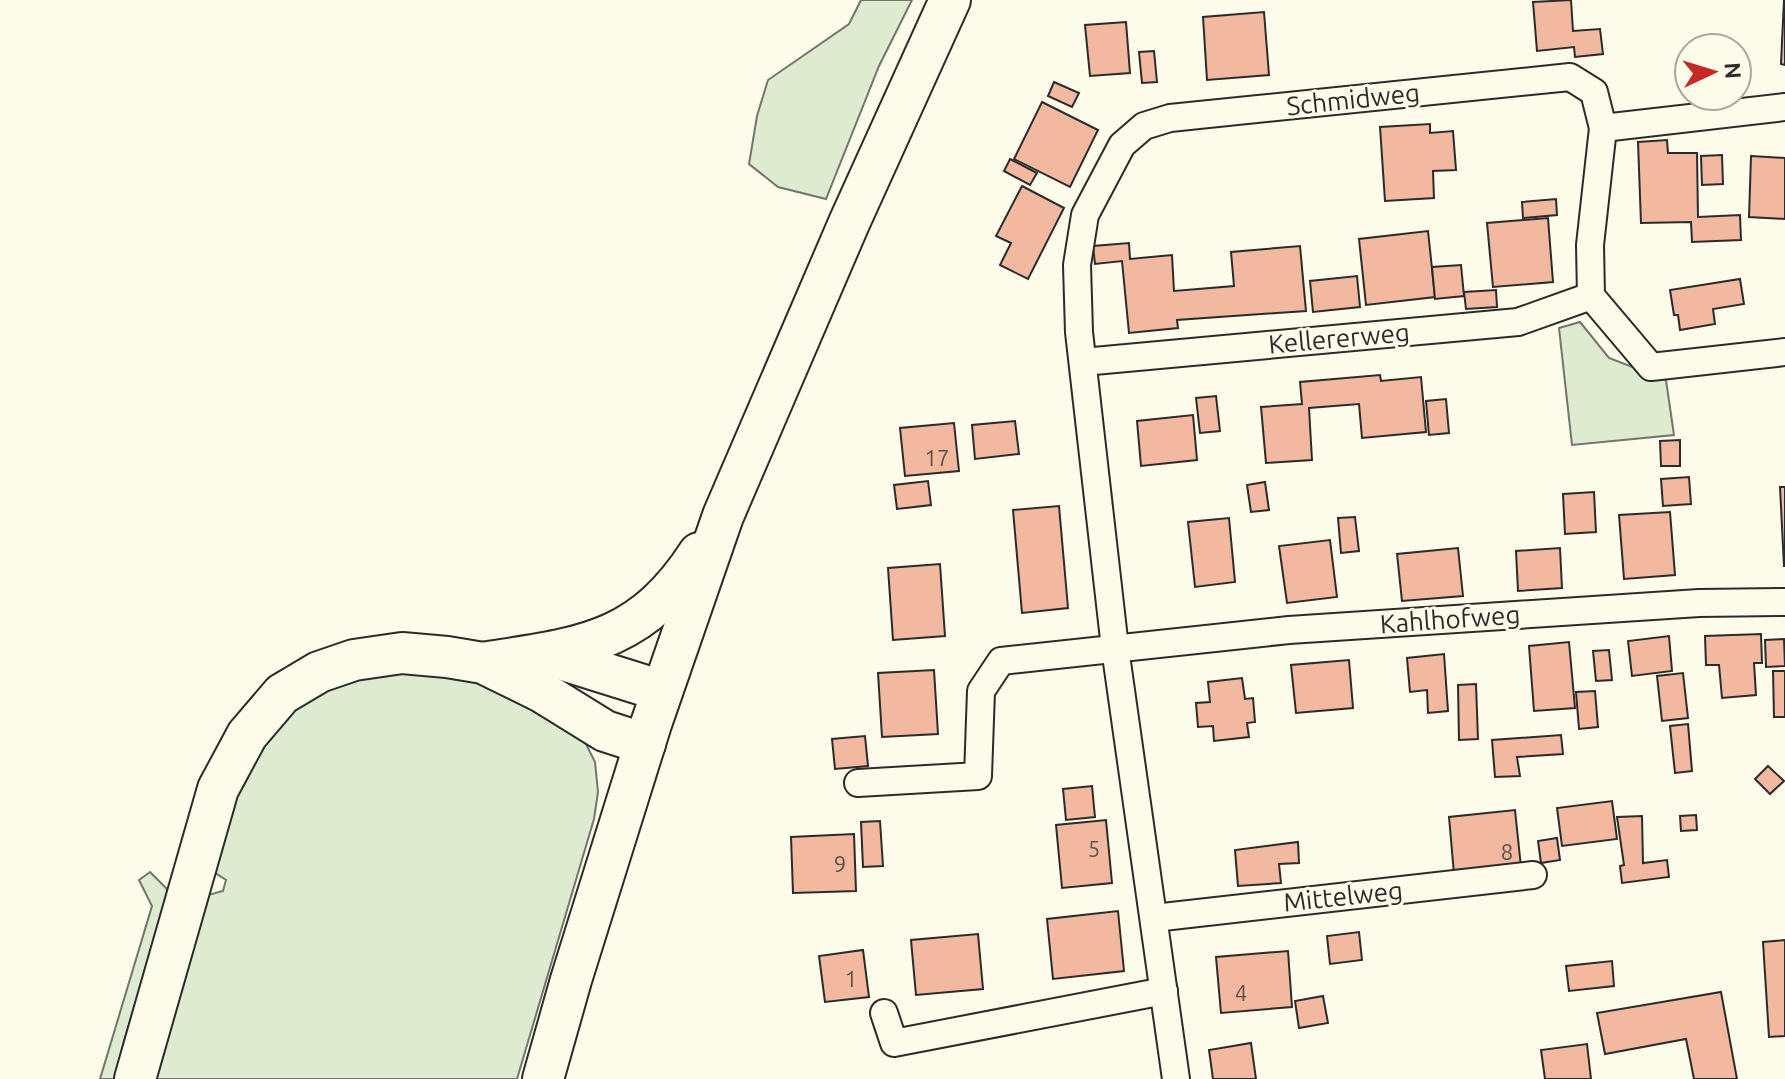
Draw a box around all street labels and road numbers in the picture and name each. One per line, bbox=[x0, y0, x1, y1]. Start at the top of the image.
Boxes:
street label: Schmidweg bbox=[1285, 78, 1421, 120]
street label: Kellererweg bbox=[1267, 317, 1411, 359]
street label: Kahlhofweg bbox=[1379, 600, 1521, 638]
street label: Mittelweg bbox=[1282, 875, 1404, 917]

